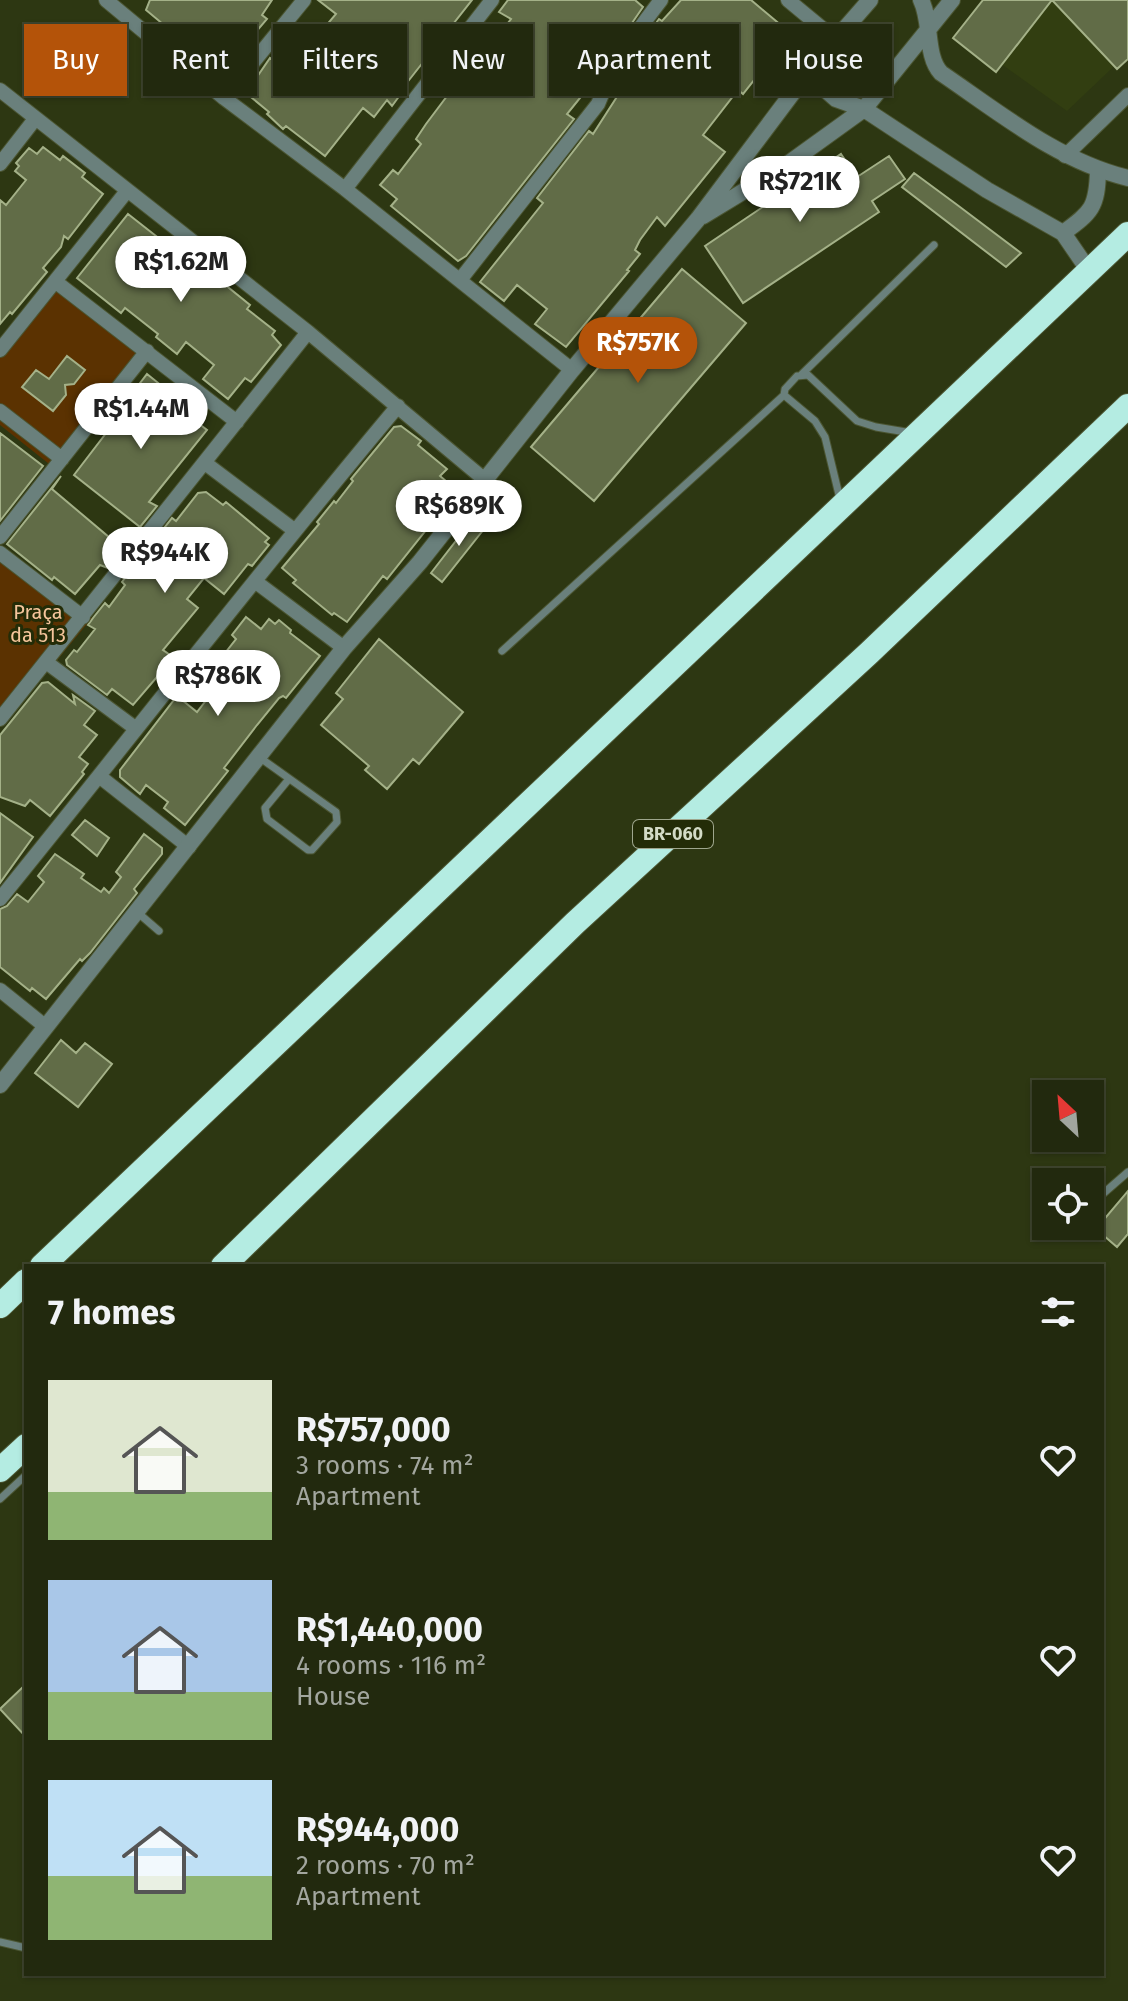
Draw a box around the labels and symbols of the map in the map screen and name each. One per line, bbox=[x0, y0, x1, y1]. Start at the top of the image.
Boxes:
pin: R$721K bbox=[735, 156, 865, 224]
pin: R$1.62M bbox=[107, 236, 255, 304]
pin: R$757K bbox=[573, 317, 703, 385]
pin: R$1.44M bbox=[67, 383, 215, 451]
pin: R$689K bbox=[394, 480, 524, 548]
pin: R$944K bbox=[100, 527, 230, 595]
park label: Praça da 513 bbox=[10, 600, 66, 647]
pin: R$786K bbox=[153, 650, 283, 718]
road number: BR-060 bbox=[633, 820, 713, 848]
north arrow bbox=[1032, 1080, 1104, 1152]

